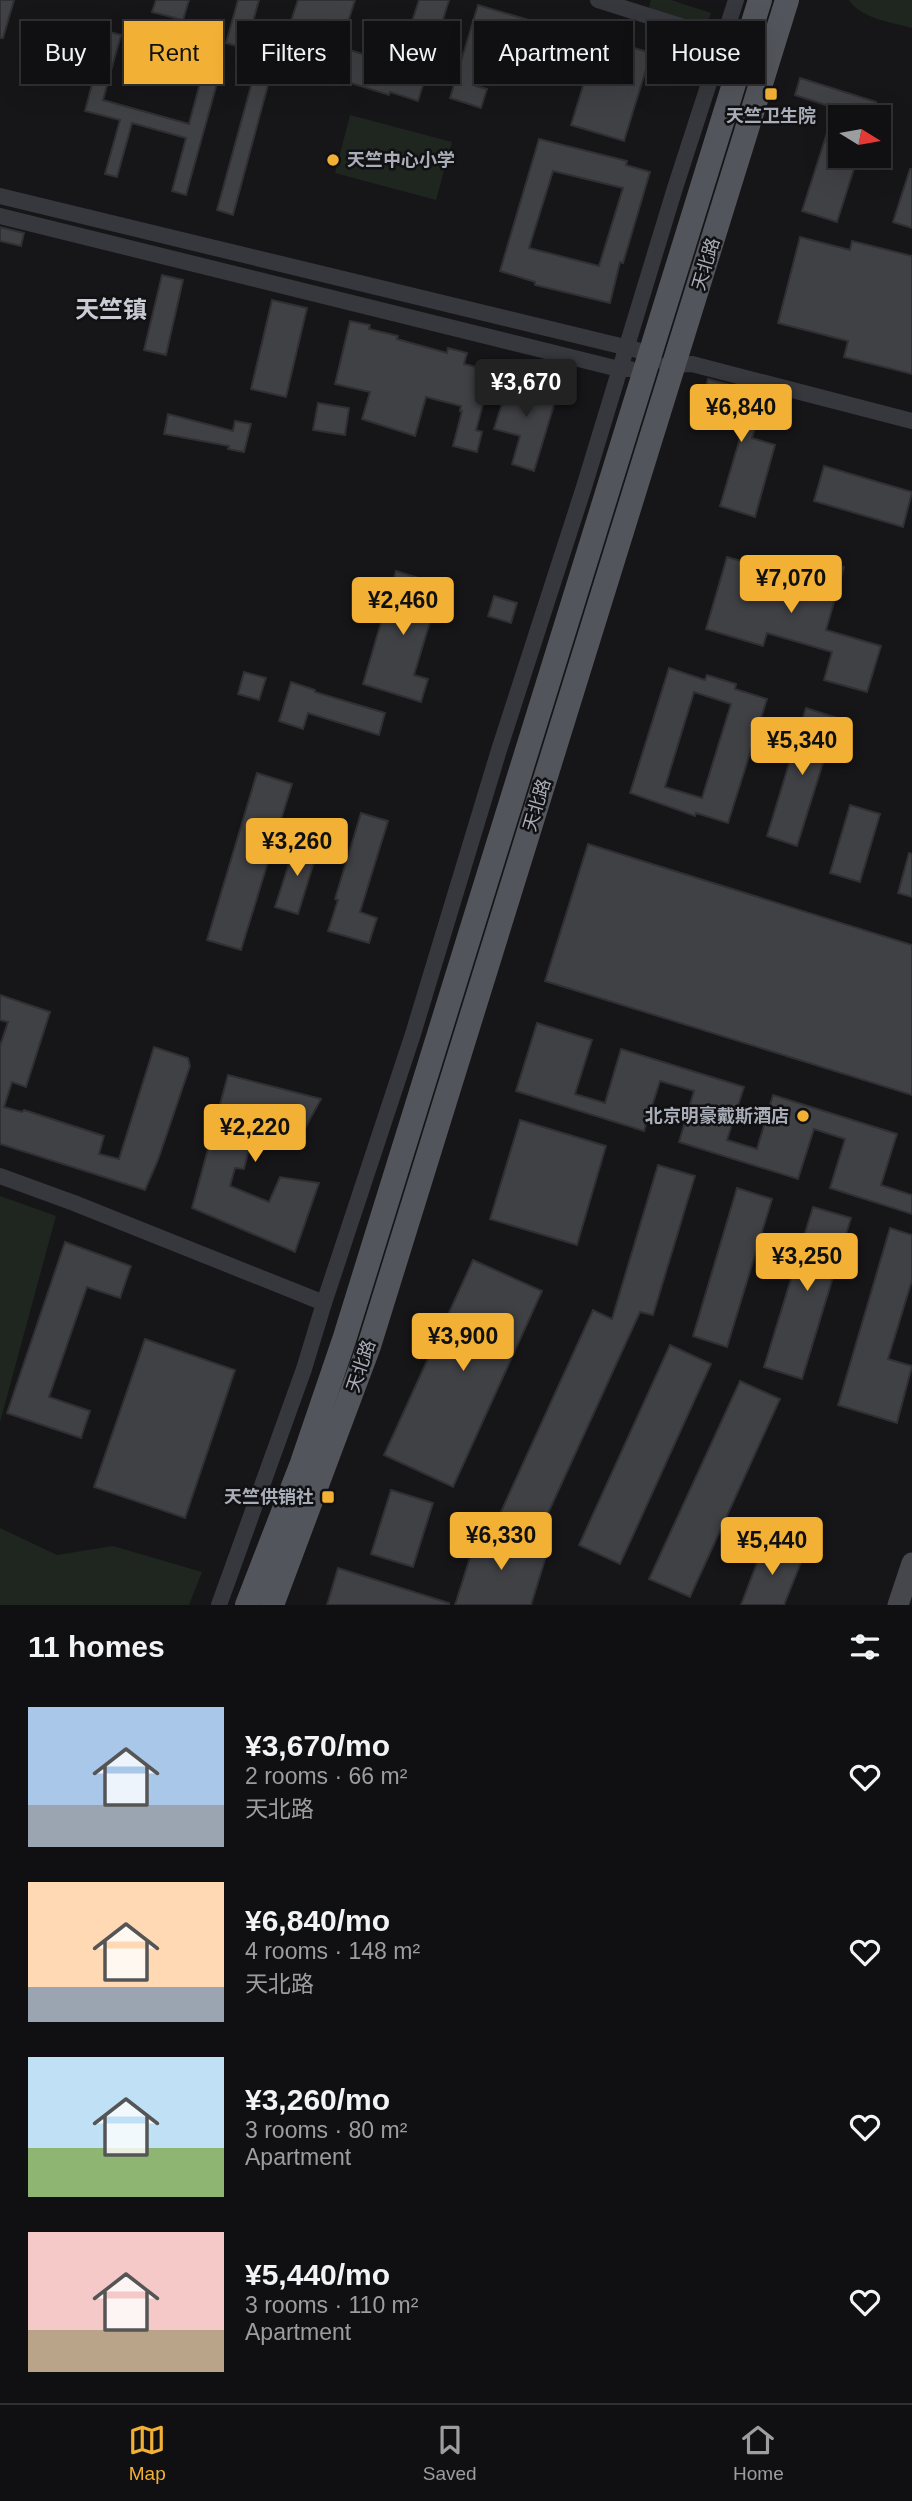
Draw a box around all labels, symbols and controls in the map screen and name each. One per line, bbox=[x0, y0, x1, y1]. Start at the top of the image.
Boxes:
chip: Buy bbox=[21, 21, 110, 84]
chip: Rent bbox=[124, 21, 223, 84]
chip: Filters bbox=[237, 21, 350, 84]
chip: New bbox=[364, 21, 460, 84]
chip: Apartment bbox=[474, 21, 633, 84]
chip: House bbox=[647, 21, 765, 84]
marker: 天竺卫生院 bbox=[763, 86, 779, 102]
north arrow bbox=[828, 105, 891, 168]
map controls bbox=[828, 105, 891, 168]
place label: 天竺卫生院 bbox=[726, 106, 816, 126]
place label: 天竺中心小学 bbox=[347, 150, 455, 170]
marker: 天竺中心小学 bbox=[325, 152, 341, 168]
street label: 天北路 bbox=[689, 235, 723, 293]
district label: 天竺镇 bbox=[75, 296, 147, 323]
pin: ¥3,670 bbox=[469, 360, 583, 419]
text: ¥3,670 bbox=[491, 369, 561, 395]
pin: ¥6,840 bbox=[684, 384, 798, 444]
text: ¥6,840 bbox=[706, 394, 776, 420]
pin: ¥7,070 bbox=[734, 556, 848, 615]
text: ¥7,070 bbox=[756, 565, 826, 591]
pin: ¥2,460 bbox=[346, 578, 460, 637]
text: ¥2,460 bbox=[368, 587, 438, 613]
pin: ¥5,340 bbox=[745, 718, 859, 777]
text: ¥5,340 bbox=[767, 727, 837, 753]
street label: 天北路 bbox=[520, 776, 554, 834]
pin: ¥3,260 bbox=[240, 818, 354, 878]
text: ¥3,260 bbox=[262, 828, 332, 854]
pin: ¥2,220 bbox=[198, 1104, 312, 1164]
place label: 北京明豪戴斯酒店 bbox=[645, 1105, 789, 1126]
marker: 北京明豪戴斯酒店 bbox=[795, 1108, 811, 1124]
text: ¥2,220 bbox=[220, 1114, 290, 1140]
pin: ¥3,250 bbox=[750, 1234, 864, 1293]
text: ¥3,250 bbox=[772, 1243, 842, 1269]
pin: ¥3,900 bbox=[406, 1314, 520, 1373]
text: ¥3,900 bbox=[428, 1323, 498, 1349]
street label: 天北路 bbox=[343, 1337, 379, 1395]
place label: 天竺供销社 bbox=[224, 1487, 314, 1507]
marker: 天竺供销社 bbox=[320, 1489, 336, 1505]
pin: ¥6,330 bbox=[444, 1512, 558, 1572]
pin: ¥5,440 bbox=[715, 1518, 829, 1577]
text: ¥6,330 bbox=[466, 1522, 536, 1548]
text: ¥5,440 bbox=[737, 1527, 807, 1553]
icon: filters bbox=[846, 1628, 884, 1666]
text: 11 homes bbox=[28, 1630, 165, 1663]
text: ¥3,670/mo bbox=[245, 1729, 390, 1762]
icon: home bbox=[84, 1735, 168, 1819]
icon: heart bbox=[846, 1758, 884, 1796]
text: 2 rooms · 66 m² bbox=[245, 1763, 407, 1789]
text: 天北路 bbox=[245, 1796, 314, 1822]
text: ¥6,840/mo bbox=[245, 1904, 390, 1937]
icon: home bbox=[84, 1910, 168, 1994]
icon: heart bbox=[846, 1933, 884, 1971]
text: 4 rooms · 148 m² bbox=[245, 1938, 420, 1964]
text: 天北路 bbox=[245, 1971, 314, 1997]
text: ¥3,260/mo bbox=[245, 2083, 390, 2116]
icon: home bbox=[84, 2085, 168, 2169]
icon: heart bbox=[846, 2108, 884, 2146]
text: 3 rooms · 80 m² bbox=[245, 2117, 407, 2143]
text: Apartment bbox=[245, 2144, 351, 2170]
text: ¥5,440/mo bbox=[245, 2258, 390, 2291]
icon: home bbox=[84, 2260, 168, 2344]
icon: heart bbox=[846, 2283, 884, 2321]
text: 3 rooms · 110 m² bbox=[245, 2292, 418, 2318]
text: Apartment bbox=[245, 2319, 351, 2345]
tab: Map bbox=[128, 2421, 166, 2485]
tab: Saved bbox=[423, 2421, 477, 2485]
tab: Home bbox=[733, 2421, 784, 2485]

